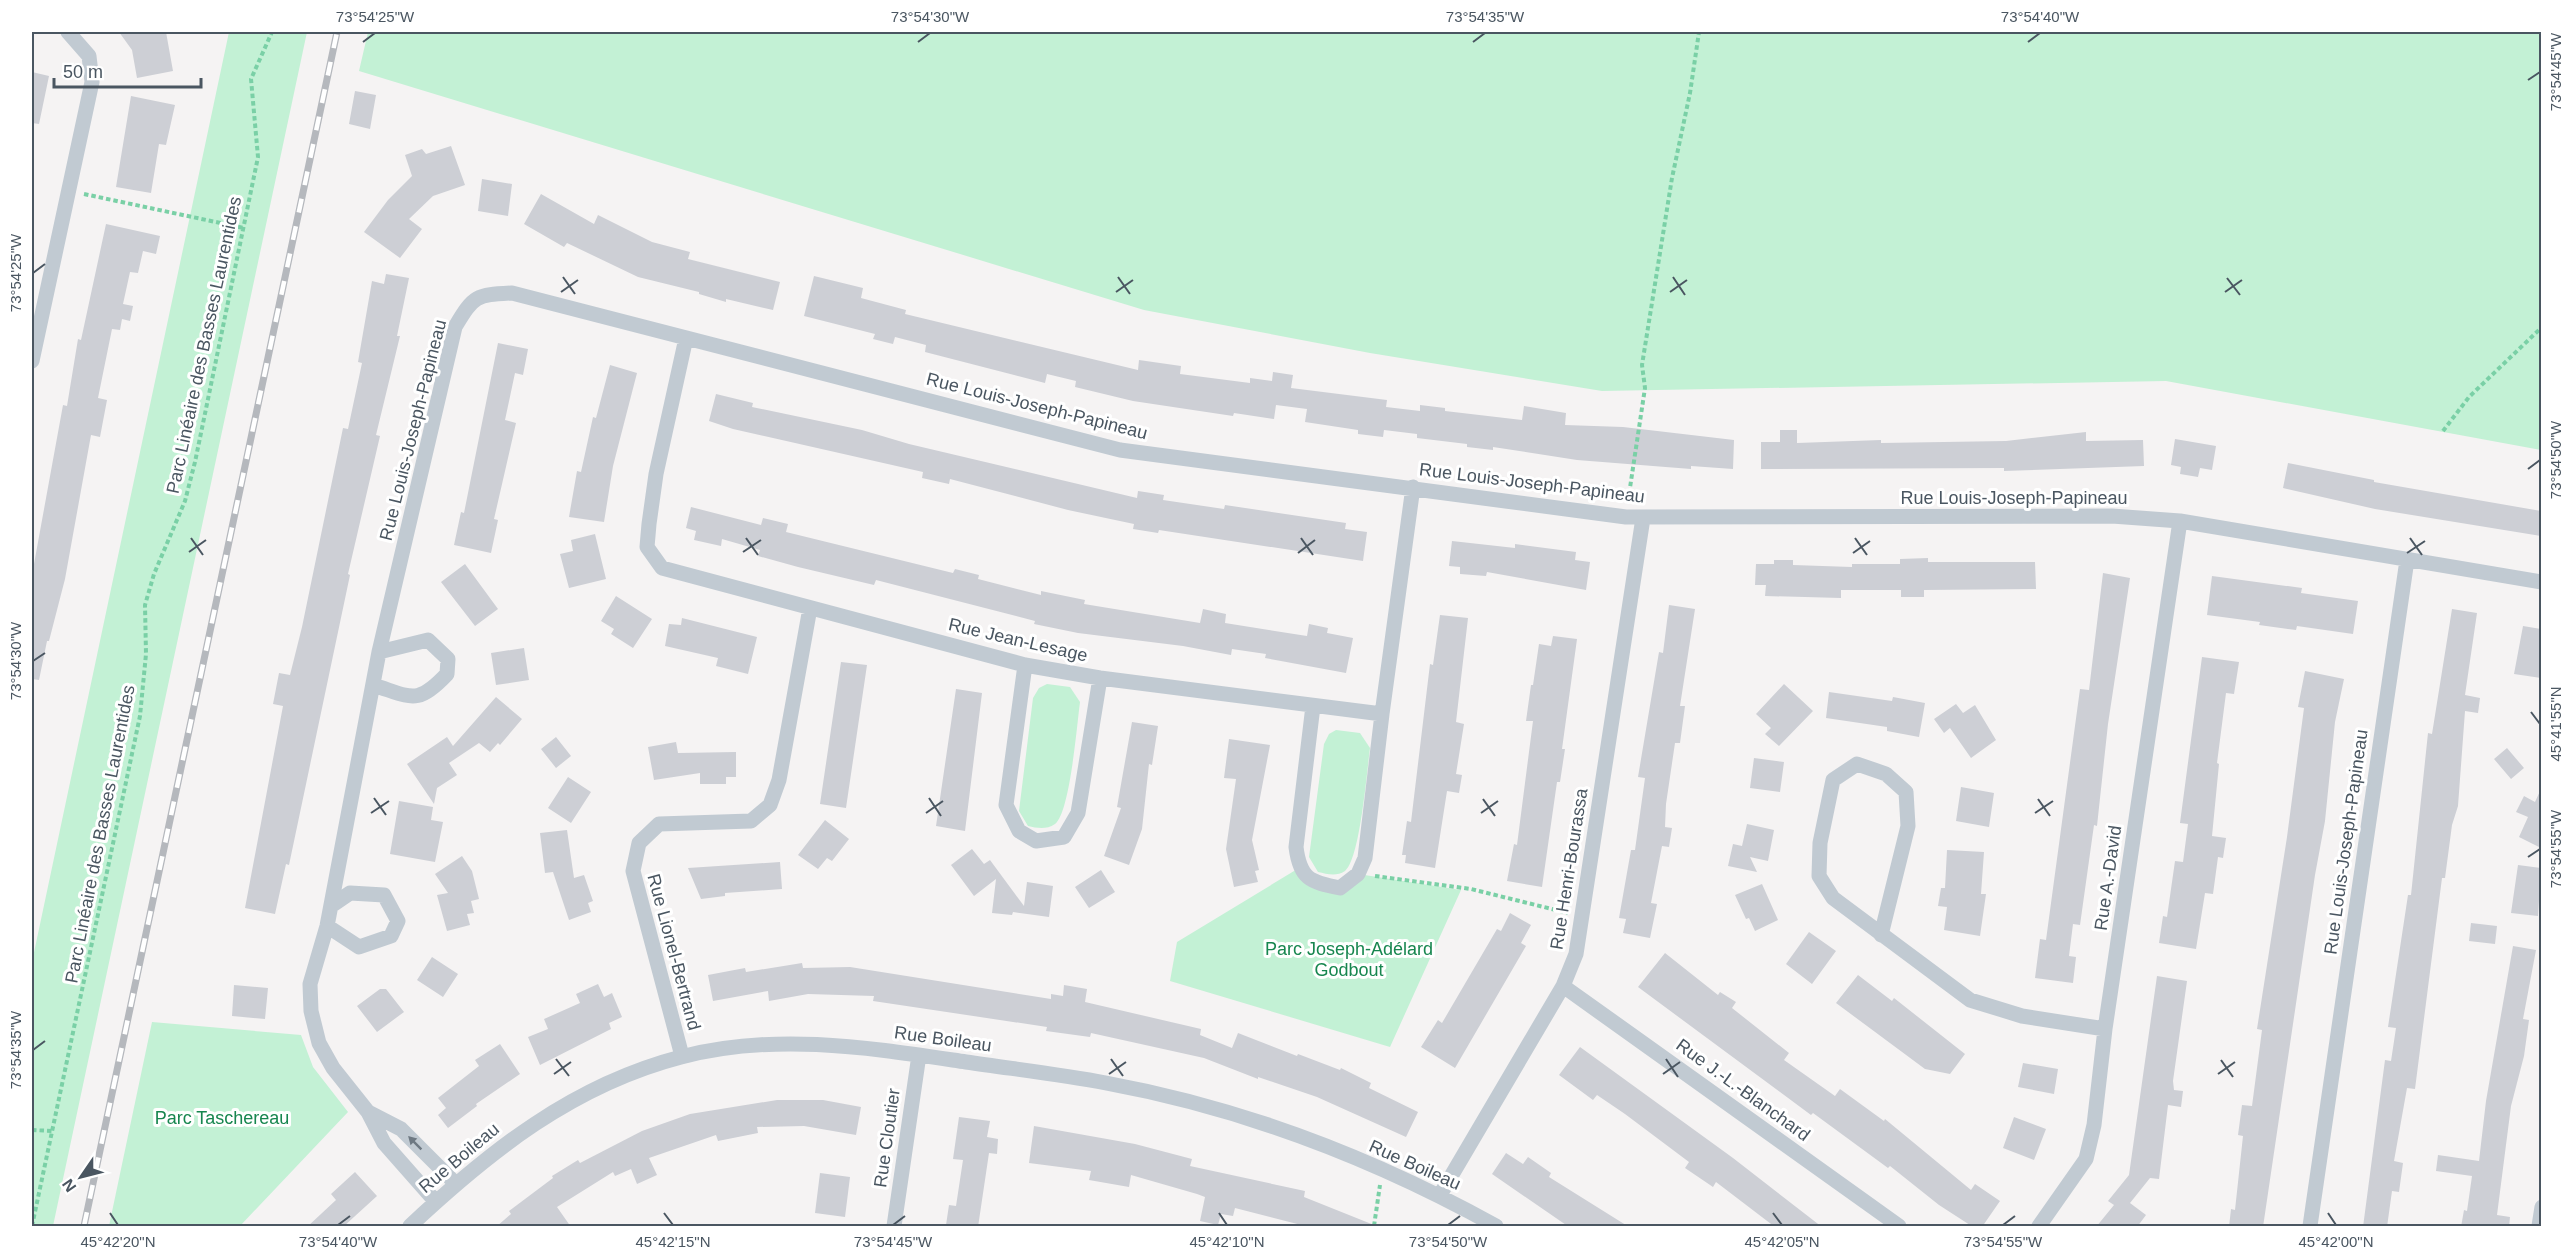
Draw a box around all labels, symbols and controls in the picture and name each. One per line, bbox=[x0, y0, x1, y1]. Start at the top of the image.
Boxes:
text: 73°54'25"W bbox=[336, 8, 415, 25]
text: 73°54'30"W bbox=[891, 8, 970, 25]
text: 73°54'35"W bbox=[1446, 8, 1525, 25]
text: 73°54'40"W bbox=[2001, 8, 2080, 25]
text: 73°54'45"W bbox=[2547, 32, 2564, 111]
scale bar bbox=[54, 51, 201, 89]
text: 50 m bbox=[63, 62, 103, 82]
street label: Parc Linéaire des Basses Laurentides bbox=[163, 195, 245, 495]
text: 73°54'25"W bbox=[7, 233, 24, 312]
street label: Rue Louis-Joseph-Papineau bbox=[376, 317, 450, 543]
street label: Rue Louis-Joseph-Papineau bbox=[924, 369, 1150, 443]
text: 73°54'50"W bbox=[2547, 420, 2564, 499]
street label: Rue Louis-Joseph-Papineau bbox=[1418, 459, 1646, 507]
street label: Rue Louis-Joseph-Papineau bbox=[1900, 488, 2128, 508]
street label: Rue Jean-Lesage bbox=[947, 614, 1089, 666]
text: 73°54'30"W bbox=[7, 621, 24, 700]
street label: Parc Linéaire des Basses Laurentides bbox=[61, 683, 139, 985]
text: 45°41'55"N bbox=[2547, 686, 2564, 762]
street label: Rue Louis-Joseph-Papineau bbox=[2320, 728, 2372, 956]
street label: Rue Henri-Bourassa bbox=[1546, 786, 1592, 951]
text: 73°54'55"W bbox=[2547, 809, 2564, 888]
street label: Rue A.-David bbox=[2091, 824, 2125, 932]
street label: Rue Lionel-Bertrand bbox=[643, 872, 705, 1032]
park label: Parc Joseph-Adélard Godbout bbox=[1265, 939, 1433, 980]
text: 73°54'35"W bbox=[7, 1010, 24, 1089]
street label: Rue Boileau bbox=[893, 1022, 993, 1056]
street label: Rue J.-L.-Blanchard bbox=[1672, 1035, 1814, 1145]
street label: Rue Cloutier bbox=[870, 1087, 904, 1189]
park label: Parc Taschereau bbox=[155, 1108, 289, 1128]
street label: Rue Boileau bbox=[415, 1119, 503, 1197]
one-way arrow bbox=[409, 1136, 423, 1150]
street label: Rue Boileau bbox=[1366, 1136, 1464, 1194]
north arrow bbox=[51, 1147, 111, 1207]
text: N bbox=[59, 1176, 79, 1195]
text: 45°42'20"N bbox=[80, 1233, 156, 1250]
text: 73°54'40"W bbox=[299, 1233, 378, 1250]
text: 45°42'15"N bbox=[635, 1233, 711, 1250]
text: 73°54'45"W bbox=[854, 1233, 933, 1250]
text: 45°42'10"N bbox=[1189, 1233, 1265, 1250]
text: 73°54'50"W bbox=[1409, 1233, 1488, 1250]
text: 45°42'05"N bbox=[1744, 1233, 1820, 1250]
text: 73°54'55"W bbox=[1964, 1233, 2043, 1250]
text: 45°42'00"N bbox=[2298, 1233, 2374, 1250]

